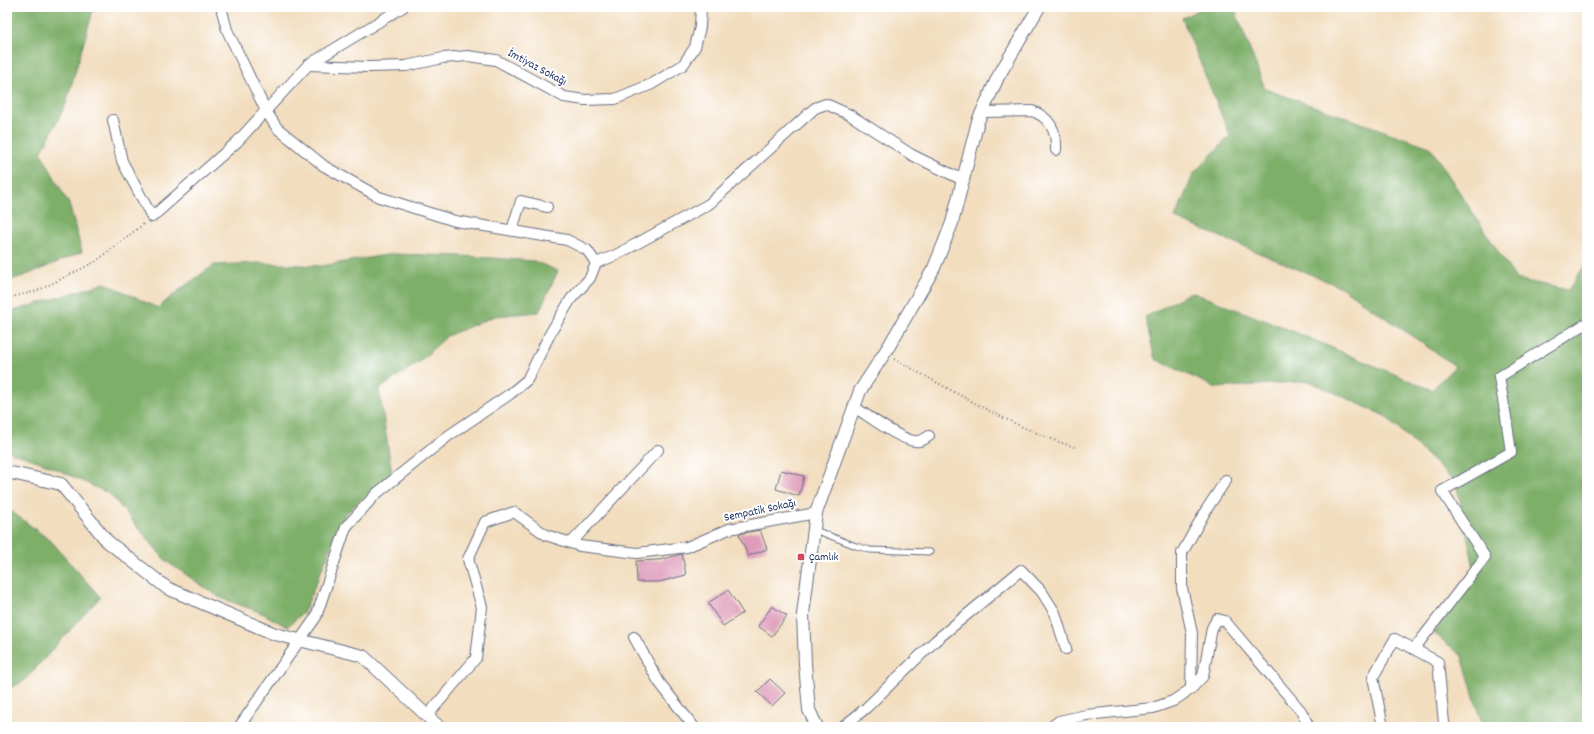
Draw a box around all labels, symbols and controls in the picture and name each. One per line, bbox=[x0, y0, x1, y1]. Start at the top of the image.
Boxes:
street label: İmtiyaz Sokağı bbox=[504, 45, 570, 91]
street label: Sempatik Sokağı bbox=[723, 495, 797, 527]
place label: Çamlık bbox=[809, 549, 839, 566]
marker: Çamlık bbox=[796, 552, 806, 562]

